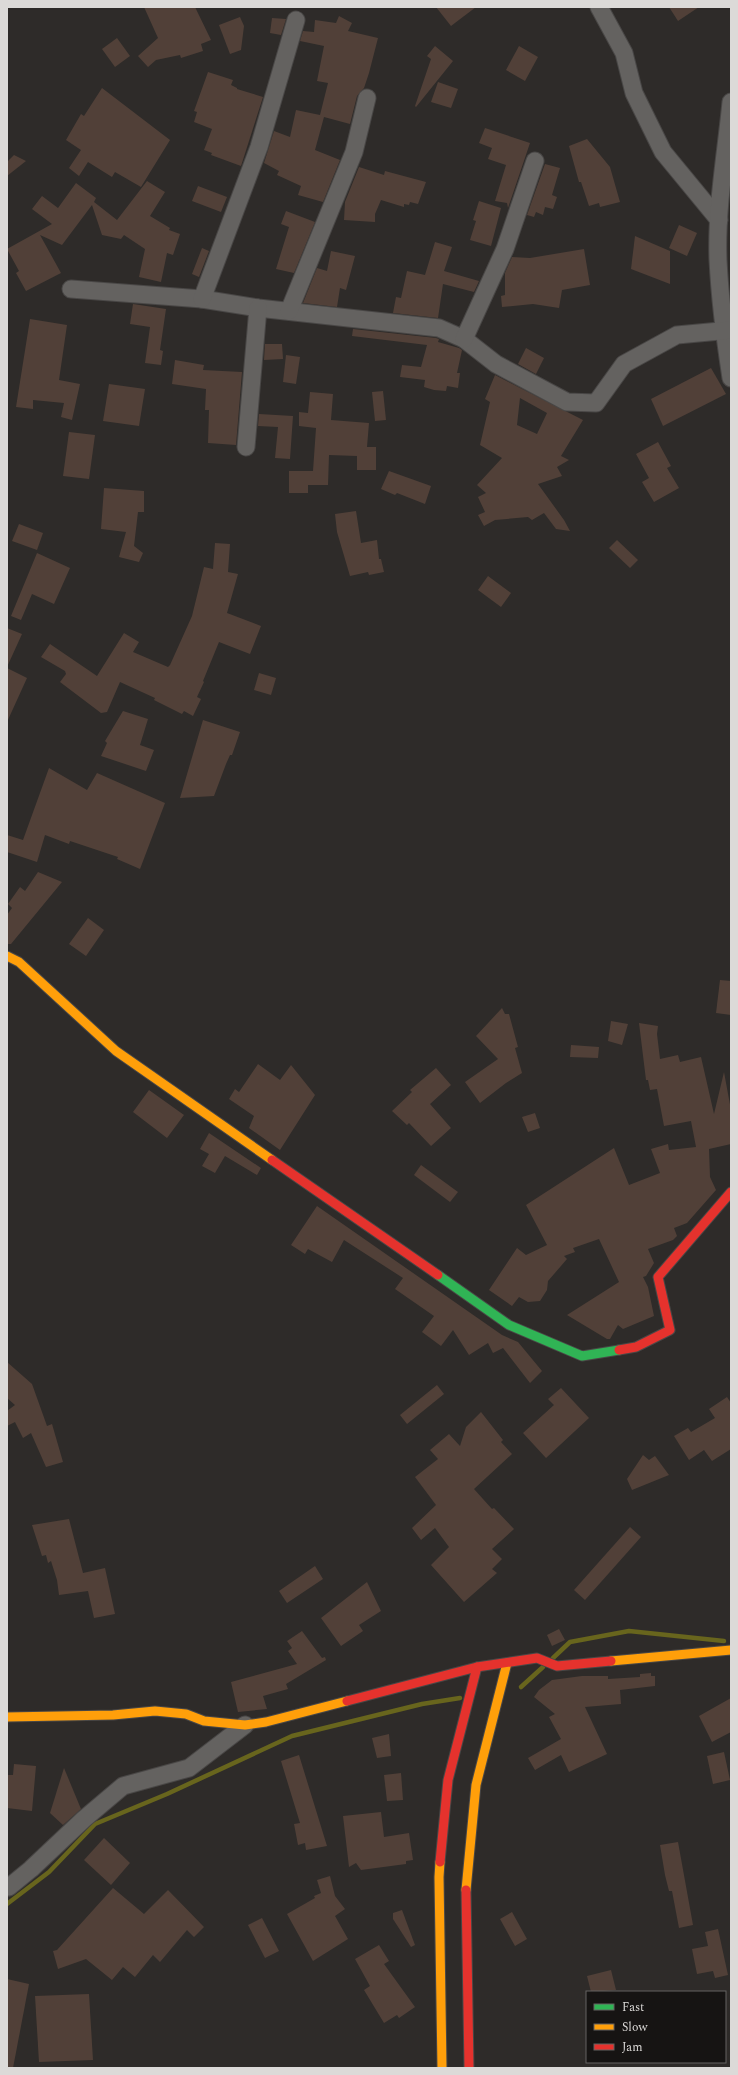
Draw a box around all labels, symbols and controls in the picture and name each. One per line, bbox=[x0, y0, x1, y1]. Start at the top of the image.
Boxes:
legend bbox=[586, 1991, 726, 2063]
text: Fast bbox=[622, 1998, 644, 2017]
text: Slow bbox=[622, 2018, 648, 2037]
text: Jam bbox=[622, 2038, 643, 2057]

